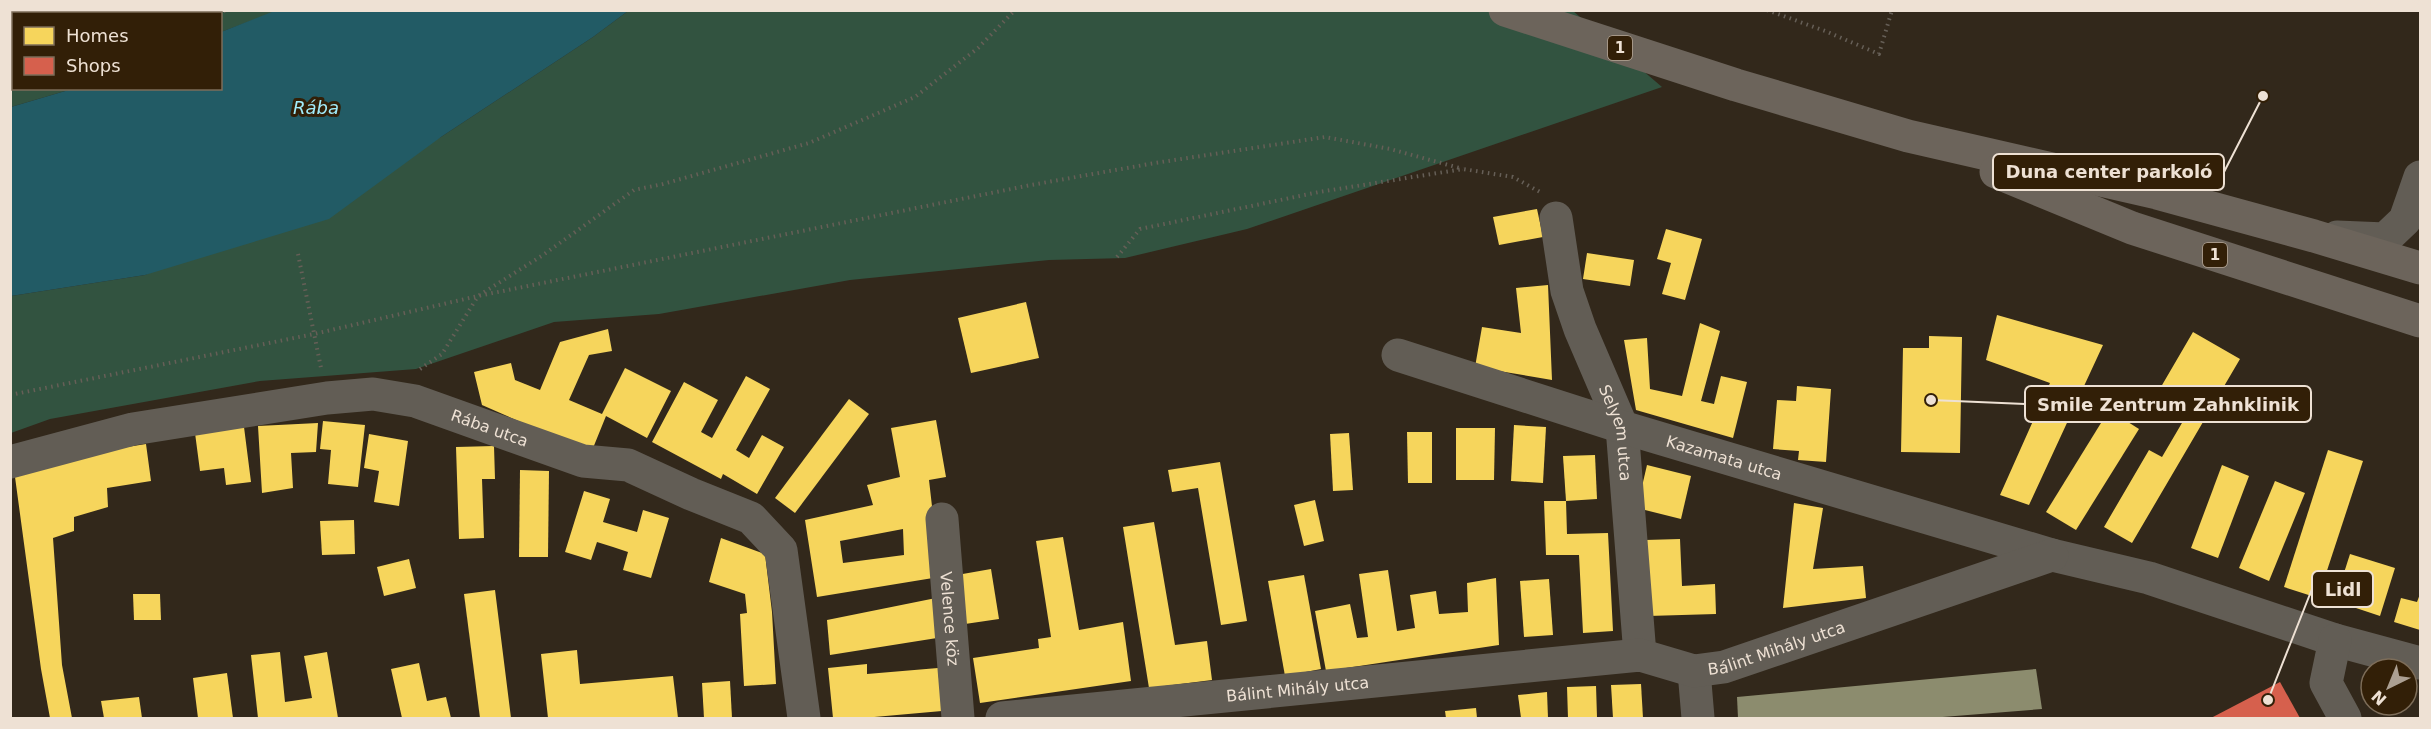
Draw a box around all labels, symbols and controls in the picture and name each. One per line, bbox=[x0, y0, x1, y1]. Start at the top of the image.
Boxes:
legend bbox=[12, 12, 222, 90]
text: Homes bbox=[66, 25, 129, 46]
road number: 1 bbox=[1608, 36, 1632, 60]
text: Shops bbox=[66, 55, 121, 76]
water label: Rába bbox=[293, 97, 339, 118]
callout: Duna center parkoló bbox=[1993, 154, 2224, 190]
text: Duna center parkoló bbox=[2006, 161, 2212, 182]
road number: 1 bbox=[2203, 243, 2227, 267]
street label: Selyem utca bbox=[1595, 382, 1635, 482]
callout: Smile Zentrum Zahnklinik bbox=[2025, 386, 2311, 422]
text: Smile Zentrum Zahnklinik bbox=[2037, 394, 2300, 415]
street label: Rába utca bbox=[448, 406, 531, 451]
street label: Kazamata utca bbox=[1664, 432, 1784, 484]
street label: Velence köz bbox=[936, 571, 963, 667]
callout: Lidl bbox=[2312, 571, 2373, 607]
text: Lidl bbox=[2325, 579, 2361, 600]
street label: Bálint Mihály utca bbox=[1707, 617, 1847, 679]
north arrow bbox=[2359, 657, 2419, 717]
street label: Bálint Mihály utca bbox=[1225, 673, 1370, 706]
text: N bbox=[2368, 686, 2390, 709]

